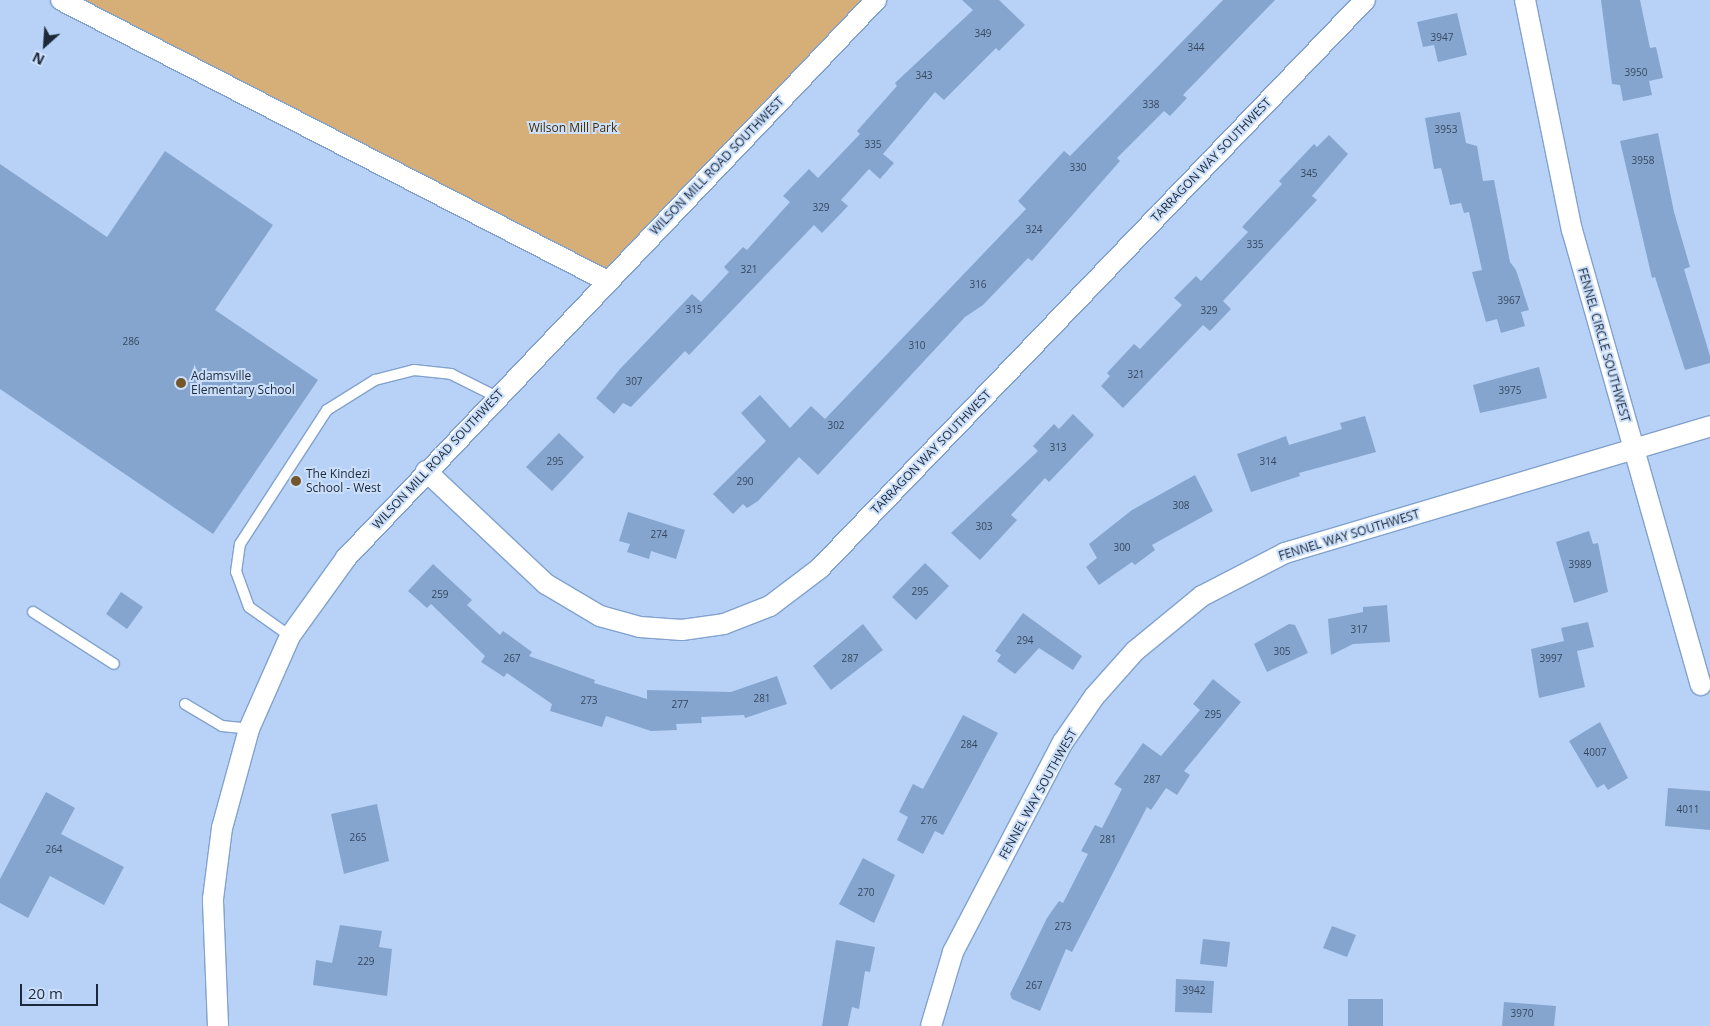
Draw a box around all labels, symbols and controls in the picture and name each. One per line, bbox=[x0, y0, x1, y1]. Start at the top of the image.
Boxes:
north arrow bbox=[20, 20, 70, 70]
house number: 349 bbox=[974, 28, 992, 40]
house number: 3947 bbox=[1431, 32, 1453, 44]
house number: 344 bbox=[1187, 42, 1205, 54]
text: N bbox=[29, 48, 47, 70]
house number: 3950 bbox=[1625, 67, 1647, 79]
house number: 343 bbox=[915, 70, 933, 82]
street label: WILSON MILL ROAD SOUTHWEST bbox=[647, 94, 787, 238]
street label: TARRAGON WAY SOUTHWEST bbox=[1148, 95, 1274, 225]
house number: 338 bbox=[1142, 99, 1160, 111]
park label: Wilson Mill Park bbox=[529, 121, 617, 135]
house number: 3953 bbox=[1435, 124, 1457, 136]
house number: 335 bbox=[864, 139, 882, 151]
house number: 3958 bbox=[1632, 155, 1654, 167]
house number: 330 bbox=[1069, 162, 1087, 174]
house number: 345 bbox=[1300, 168, 1318, 180]
house number: 329 bbox=[812, 202, 830, 214]
house number: 324 bbox=[1025, 224, 1043, 236]
house number: 335 bbox=[1246, 239, 1264, 251]
house number: 321 bbox=[740, 264, 758, 276]
street label: FENNEL CIRCLE SOUTHWEST bbox=[1575, 266, 1633, 424]
house number: 316 bbox=[969, 279, 987, 291]
house number: 3967 bbox=[1498, 295, 1520, 307]
house number: 315 bbox=[685, 304, 703, 316]
house number: 329 bbox=[1200, 305, 1218, 317]
house number: 286 bbox=[122, 336, 140, 348]
house number: 310 bbox=[908, 340, 926, 352]
place label: Adamsville Elementary School bbox=[191, 369, 295, 397]
house number: 321 bbox=[1127, 369, 1145, 381]
house number: 307 bbox=[625, 376, 643, 388]
marker: Adamsville Elementary School bbox=[175, 377, 187, 389]
house number: 3975 bbox=[1499, 385, 1521, 397]
street label: WILSON MILL ROAD SOUTHWEST bbox=[369, 386, 507, 532]
street label: TARRAGON WAY SOUTHWEST bbox=[868, 387, 994, 517]
house number: 302 bbox=[827, 420, 845, 432]
house number: 313 bbox=[1049, 442, 1067, 454]
house number: 295 bbox=[546, 456, 564, 468]
house number: 314 bbox=[1259, 456, 1277, 468]
place label: The Kindezi School - West bbox=[306, 467, 381, 495]
marker: The Kindezi School - West bbox=[290, 475, 302, 487]
house number: 290 bbox=[736, 476, 754, 488]
house number: 308 bbox=[1172, 500, 1190, 512]
street label: FENNEL WAY SOUTHWEST bbox=[1277, 507, 1421, 563]
house number: 303 bbox=[975, 521, 993, 533]
house number: 274 bbox=[650, 529, 668, 541]
house number: 300 bbox=[1113, 542, 1131, 554]
house number: 3989 bbox=[1569, 559, 1591, 571]
house number: 295 bbox=[911, 586, 929, 598]
house number: 259 bbox=[431, 589, 449, 601]
house number: 317 bbox=[1350, 624, 1368, 636]
house number: 294 bbox=[1016, 635, 1034, 647]
house number: 305 bbox=[1273, 646, 1291, 658]
house number: 267 bbox=[503, 653, 521, 665]
house number: 287 bbox=[841, 653, 859, 665]
house number: 3997 bbox=[1540, 653, 1562, 665]
house number: 281 bbox=[753, 693, 771, 705]
house number: 273 bbox=[580, 695, 598, 707]
house number: 277 bbox=[671, 699, 689, 711]
house number: 295 bbox=[1204, 709, 1222, 721]
street label: FENNEL WAY SOUTHWEST bbox=[996, 726, 1080, 862]
house number: 284 bbox=[960, 739, 978, 751]
house number: 4007 bbox=[1584, 747, 1606, 759]
house number: 287 bbox=[1143, 774, 1161, 786]
house number: 4011 bbox=[1677, 804, 1699, 816]
house number: 276 bbox=[920, 815, 938, 827]
house number: 265 bbox=[349, 832, 367, 844]
house number: 281 bbox=[1099, 834, 1117, 846]
house number: 264 bbox=[45, 844, 63, 856]
house number: 270 bbox=[857, 887, 875, 899]
house number: 273 bbox=[1054, 921, 1072, 933]
house number: 229 bbox=[357, 956, 375, 968]
scale bar bbox=[22, 974, 100, 1006]
house number: 267 bbox=[1025, 980, 1043, 992]
text: 20 m bbox=[28, 983, 63, 1003]
house number: 3942 bbox=[1183, 985, 1205, 997]
house number: 3970 bbox=[1511, 1008, 1533, 1020]

